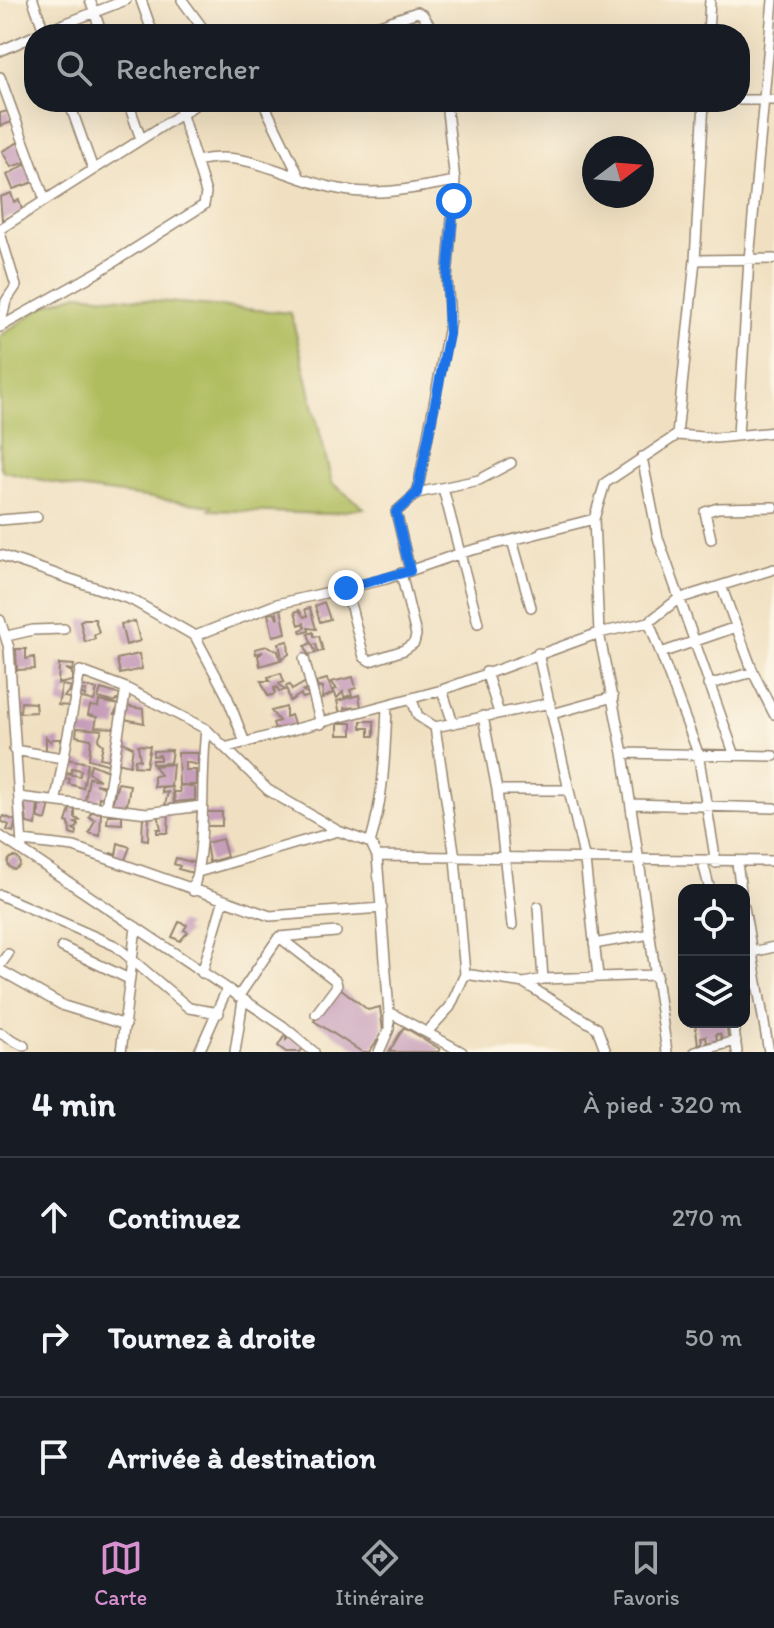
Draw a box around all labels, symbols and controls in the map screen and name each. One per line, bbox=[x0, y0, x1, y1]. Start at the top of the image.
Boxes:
search box bbox=[24, 24, 750, 112]
icon: search bbox=[52, 46, 96, 90]
text: Rechercher bbox=[116, 50, 260, 87]
north arrow bbox=[582, 136, 654, 208]
route start bbox=[436, 183, 472, 219]
route end bbox=[328, 570, 364, 606]
map controls bbox=[678, 884, 750, 1028]
button: locate bbox=[678, 884, 750, 956]
button: layers bbox=[678, 956, 750, 1028]
text: 4 min bbox=[32, 1084, 116, 1125]
text: À pied · 320 m bbox=[583, 1088, 742, 1120]
icon: ahead bbox=[32, 1195, 76, 1239]
text: Continuez bbox=[108, 1199, 240, 1236]
text: 270 m bbox=[672, 1201, 742, 1233]
icon: right bbox=[32, 1315, 76, 1359]
text: Tournez à droite bbox=[108, 1319, 316, 1356]
text: 50 m bbox=[685, 1321, 742, 1353]
icon: arrive bbox=[32, 1435, 76, 1479]
text: Arrivée à destination bbox=[108, 1439, 376, 1476]
tab: Carte bbox=[94, 1536, 147, 1611]
tab: Itinéraire bbox=[336, 1536, 424, 1611]
tab: Favoris bbox=[613, 1536, 680, 1611]

